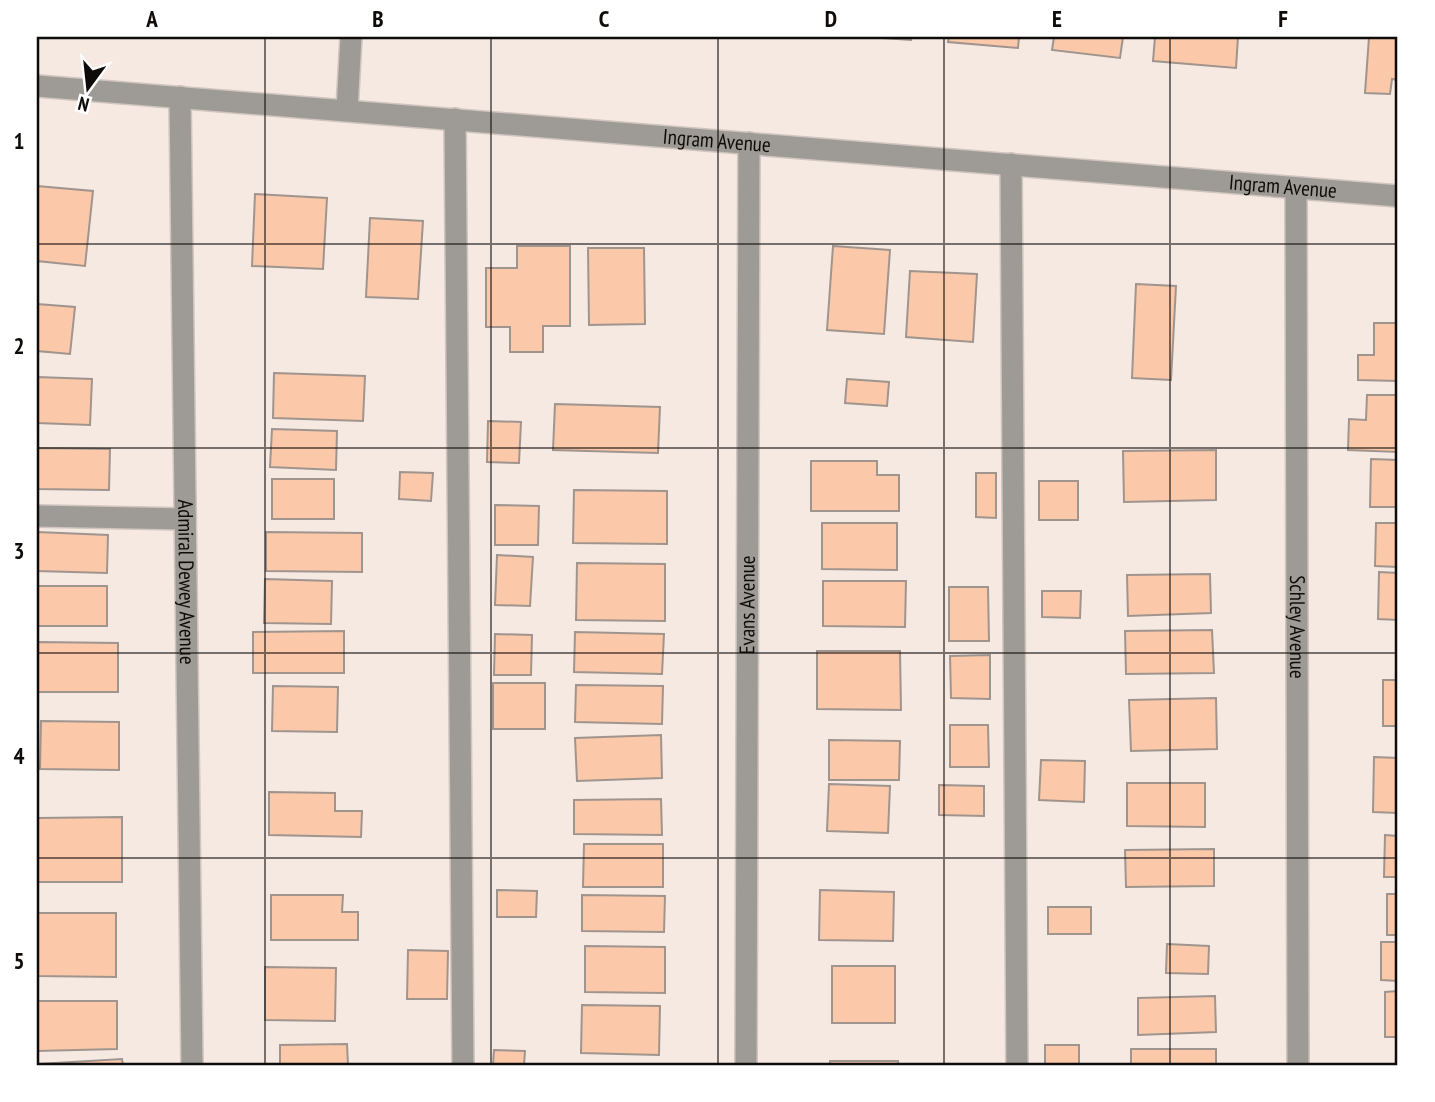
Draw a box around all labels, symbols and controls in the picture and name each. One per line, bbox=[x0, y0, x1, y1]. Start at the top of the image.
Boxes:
text: A bbox=[145, 4, 158, 33]
text: B bbox=[372, 4, 384, 33]
text: C bbox=[599, 4, 610, 33]
text: D bbox=[825, 4, 837, 33]
text: E bbox=[1052, 4, 1062, 33]
text: F bbox=[1278, 4, 1288, 33]
north arrow bbox=[52, 52, 122, 122]
text: N bbox=[76, 92, 92, 117]
street label: Ingram Avenue bbox=[662, 123, 772, 158]
text: 1 bbox=[14, 126, 25, 155]
street label: Ingram Avenue bbox=[1228, 168, 1338, 204]
text: 2 bbox=[14, 331, 25, 360]
street label: Admiral Dewey Avenue bbox=[172, 499, 201, 665]
text: 3 bbox=[14, 536, 25, 565]
street label: Evans Avenue bbox=[733, 555, 761, 655]
street label: Schley Avenue bbox=[1284, 575, 1311, 679]
text: 4 bbox=[14, 741, 25, 770]
text: 5 bbox=[14, 946, 25, 975]

